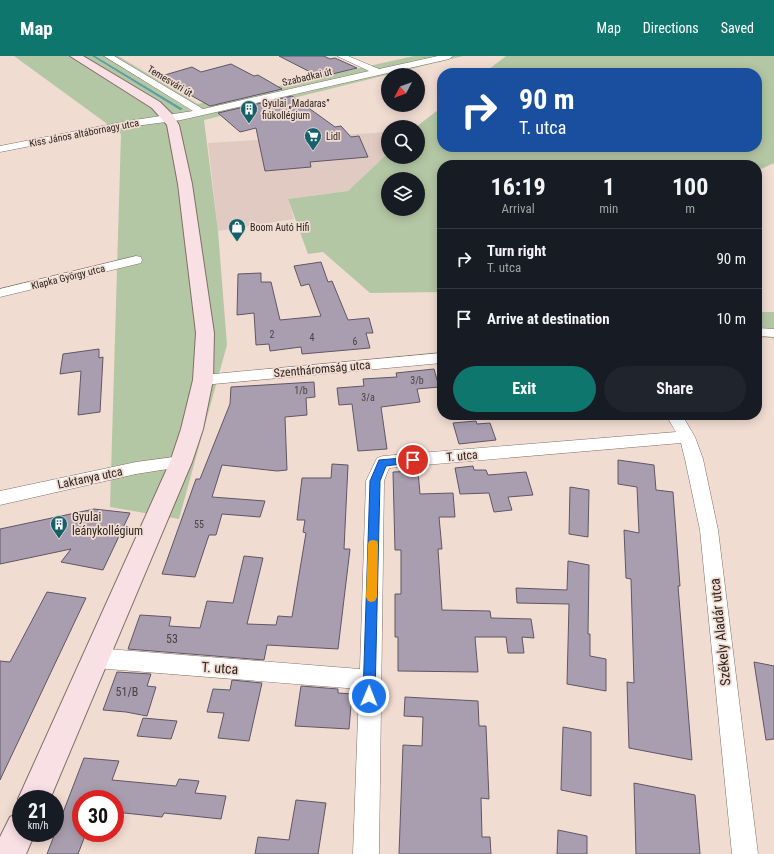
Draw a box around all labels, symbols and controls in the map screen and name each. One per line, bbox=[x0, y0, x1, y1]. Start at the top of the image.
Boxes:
text: Map bbox=[20, 17, 53, 40]
text: Map bbox=[597, 20, 621, 36]
text: Directions bbox=[643, 20, 699, 36]
text: Saved bbox=[721, 20, 754, 36]
street label: Temesvári út bbox=[145, 63, 195, 99]
street label: Szabadkai út bbox=[281, 66, 333, 88]
north arrow bbox=[381, 68, 425, 112]
map controls bbox=[381, 68, 425, 216]
text: 90 m bbox=[519, 83, 575, 116]
icon: right bbox=[453, 84, 505, 136]
place label: Gyulai „Madaras” fiúkollégium bbox=[262, 98, 330, 121]
building icon: Gyulai „Madaras” fiúkollégium bbox=[239, 99, 259, 124]
street label: Kiss János altábornagy utca bbox=[28, 117, 140, 149]
text: T. utca bbox=[519, 117, 566, 138]
button: search bbox=[381, 120, 425, 164]
supermarket icon: Lidl bbox=[303, 126, 323, 151]
place label: Lidl bbox=[326, 131, 340, 142]
button: layers bbox=[381, 172, 425, 216]
text: 16:19 bbox=[491, 173, 546, 201]
text: 1 bbox=[603, 173, 615, 201]
text: 100 bbox=[672, 173, 708, 201]
text: Arrival bbox=[502, 201, 535, 216]
text: min bbox=[599, 201, 618, 216]
text: m bbox=[685, 201, 695, 216]
shop icon: Boom Autó Hifi bbox=[227, 217, 247, 242]
place label: Boom Autó Hifi bbox=[250, 222, 310, 233]
text: Turn right bbox=[487, 242, 546, 260]
icon: right bbox=[453, 248, 475, 270]
text: 90 m bbox=[716, 250, 746, 268]
text: T. utca bbox=[487, 260, 521, 275]
street label: Klapka György utca bbox=[30, 262, 106, 291]
icon: arrive bbox=[453, 308, 475, 330]
text: Arrive at destination bbox=[487, 310, 610, 328]
text: 10 m bbox=[716, 310, 746, 328]
house number: 2 bbox=[270, 329, 275, 340]
house number: 4 bbox=[310, 332, 315, 343]
house number: 6 bbox=[353, 336, 358, 347]
street label: Szentháromság utca bbox=[273, 358, 371, 380]
button: Exit bbox=[453, 366, 596, 412]
button: Share bbox=[604, 366, 746, 412]
house number: 3/b bbox=[410, 375, 424, 386]
house number: 1/b bbox=[294, 385, 308, 396]
house number: 3/a bbox=[361, 392, 375, 403]
pin bbox=[396, 443, 430, 477]
street label: T. utca bbox=[446, 448, 479, 464]
icon: arrive bbox=[402, 449, 424, 471]
street label: Laktanya utca bbox=[56, 464, 124, 492]
place label: Gyulai leánykollégium bbox=[72, 510, 143, 538]
building icon: Gyulai leánykollégium bbox=[49, 514, 69, 539]
house number: 55 bbox=[194, 519, 204, 530]
street label: Székely Aladár utca bbox=[706, 577, 734, 687]
house number: 53 bbox=[166, 632, 178, 646]
street label: T. utca bbox=[201, 659, 239, 677]
position arrow bbox=[348, 675, 390, 717]
house number: 51/B bbox=[116, 685, 138, 699]
speed limit sign: 30 bbox=[72, 790, 124, 842]
text: 21 bbox=[28, 799, 48, 823]
text: km/h bbox=[28, 820, 48, 831]

